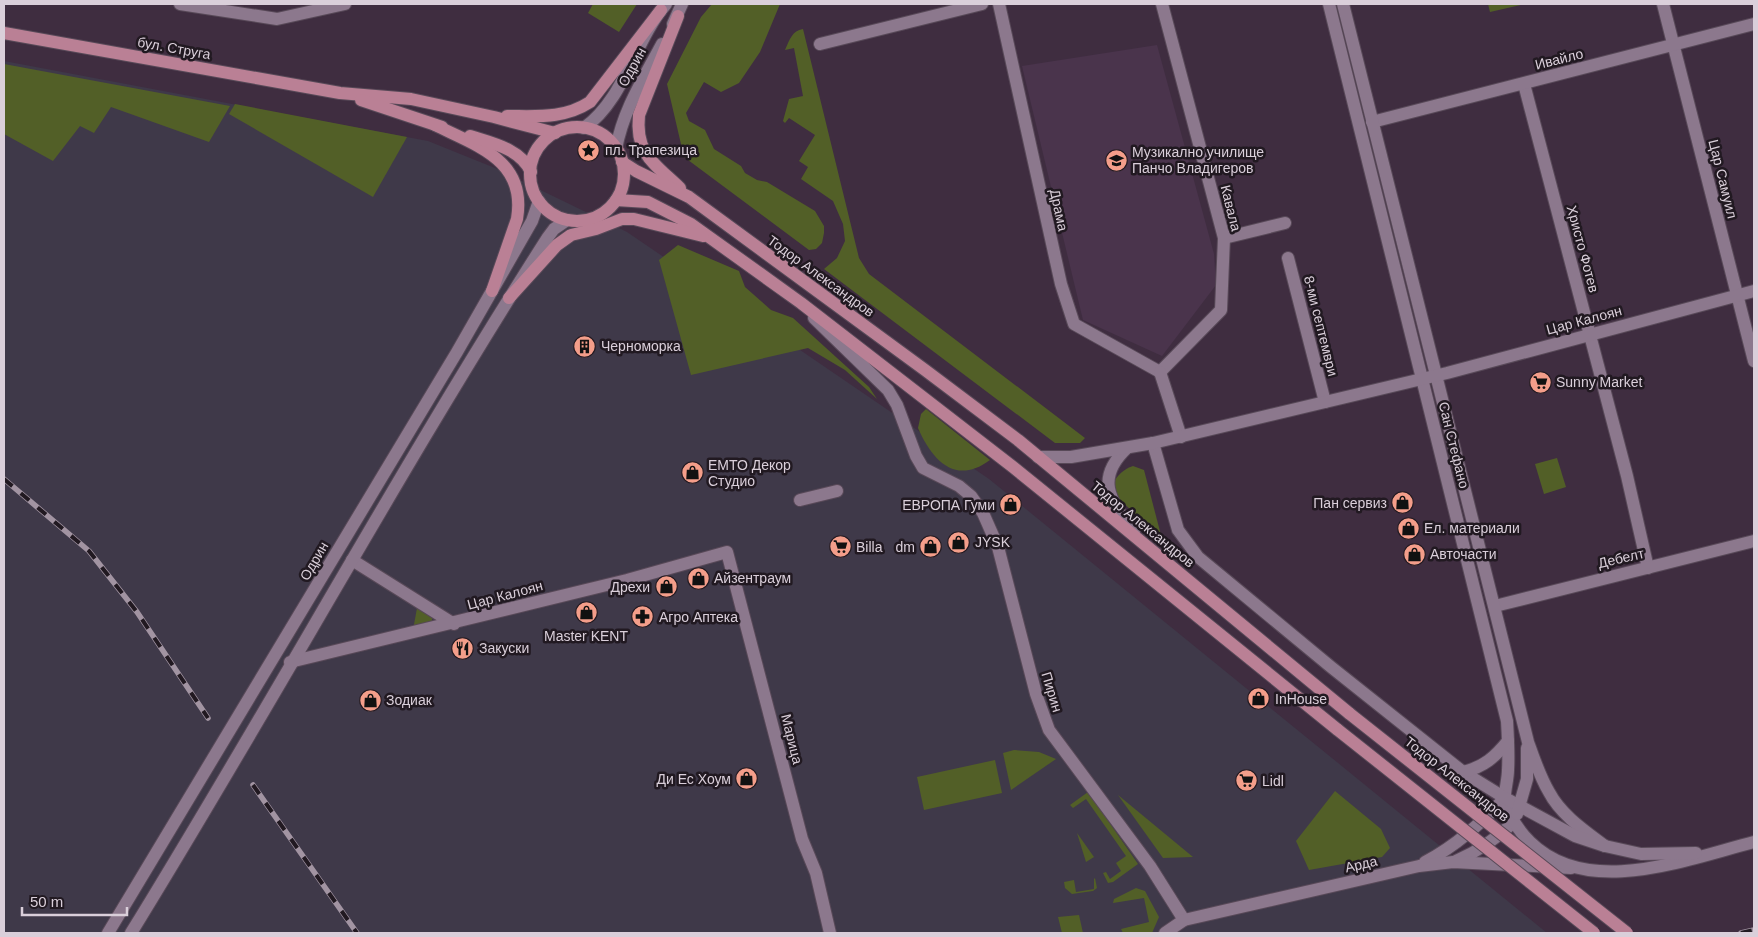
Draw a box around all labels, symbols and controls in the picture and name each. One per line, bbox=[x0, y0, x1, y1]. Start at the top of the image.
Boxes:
street label: бул. Струга bbox=[136, 34, 212, 62]
street label: Одрин bbox=[615, 45, 649, 89]
street label: Ивайло bbox=[1533, 45, 1585, 73]
place icon: пл. Трапезица bbox=[577, 138, 601, 162]
street label: Цар Самуил bbox=[1705, 138, 1741, 220]
place label: пл. Трапезица bbox=[605, 142, 697, 158]
place label: Музикално училище Панчо Владигеров bbox=[1132, 144, 1264, 176]
school or university icon: Музикално училище Панчо Владигеров bbox=[1104, 148, 1128, 172]
street label: Кавала bbox=[1218, 183, 1244, 233]
street label: Драма bbox=[1047, 188, 1071, 233]
street label: Христо Фотев bbox=[1564, 204, 1602, 294]
street label: Тодор Александров bbox=[765, 232, 877, 320]
street label: 8-ми септември bbox=[1301, 274, 1341, 378]
street label: Цар Калоян bbox=[1544, 302, 1624, 338]
building icon: Черноморка bbox=[573, 334, 597, 358]
place label: Черноморка bbox=[601, 338, 681, 354]
supermarket icon: Sunny Market bbox=[1528, 370, 1552, 394]
place label: Sunny Market bbox=[1556, 374, 1642, 390]
street label: Сан Стефано bbox=[1436, 400, 1473, 490]
place label: ЕМТО Декор Студио bbox=[708, 457, 791, 489]
shop icon: ЕМТО Декор Студио bbox=[680, 461, 704, 485]
street label: Тодор Александров bbox=[1088, 478, 1198, 570]
shop icon: Пан сервиз bbox=[1391, 491, 1415, 515]
shop icon: ЕВРОПА Гуми bbox=[999, 493, 1023, 517]
place label: Пан сервиз bbox=[1313, 495, 1387, 511]
place label: ЕВРОПА Гуми bbox=[902, 497, 995, 513]
shop icon: Ел. материали bbox=[1396, 516, 1420, 540]
place label: Ел. материали bbox=[1424, 520, 1520, 536]
shop icon: JYSK bbox=[947, 530, 971, 554]
place label: JYSK bbox=[975, 534, 1011, 550]
supermarket icon: Billa bbox=[828, 535, 852, 559]
shop icon: dm bbox=[919, 535, 943, 559]
street label: Одрин bbox=[297, 539, 331, 583]
place label: Billa bbox=[856, 539, 883, 555]
place label: dm bbox=[896, 539, 915, 555]
shop icon: Авточасти bbox=[1402, 542, 1426, 566]
street label: Дебелт bbox=[1596, 545, 1646, 571]
place label: Авточасти bbox=[1430, 546, 1497, 562]
shop icon: Айзентраум bbox=[686, 566, 710, 590]
place label: Айзентраум bbox=[714, 570, 791, 586]
shop icon: Дрехи bbox=[654, 575, 678, 599]
street label: Цар Калоян bbox=[465, 577, 545, 613]
place label: Дрехи bbox=[610, 579, 650, 595]
shop icon: Master KENT bbox=[574, 601, 598, 625]
pharmacy icon: Агро Аптека bbox=[631, 605, 655, 629]
place label: Агро Аптека bbox=[659, 609, 738, 625]
place label: Master KENT bbox=[544, 628, 628, 644]
restaurant icon: Закуски bbox=[451, 636, 475, 660]
place label: Закуски bbox=[479, 640, 529, 656]
street label: Пирин bbox=[1038, 670, 1066, 714]
shop icon: InHouse bbox=[1247, 687, 1271, 711]
shop icon: Зодиак bbox=[358, 688, 382, 712]
place label: InHouse bbox=[1275, 691, 1327, 707]
place label: Зодиак bbox=[386, 692, 433, 708]
street label: Марица bbox=[778, 712, 806, 766]
street label: Тодор Александров bbox=[1402, 733, 1512, 825]
shop icon: Ди Ес Хоум bbox=[735, 767, 759, 791]
supermarket icon: Lidl bbox=[1234, 769, 1258, 793]
place label: Ди Ес Хоум bbox=[656, 771, 731, 787]
place label: Lidl bbox=[1262, 773, 1284, 789]
street label: Арда bbox=[1343, 852, 1379, 875]
scale bar bbox=[22, 884, 128, 916]
text: 50 m bbox=[30, 893, 63, 910]

